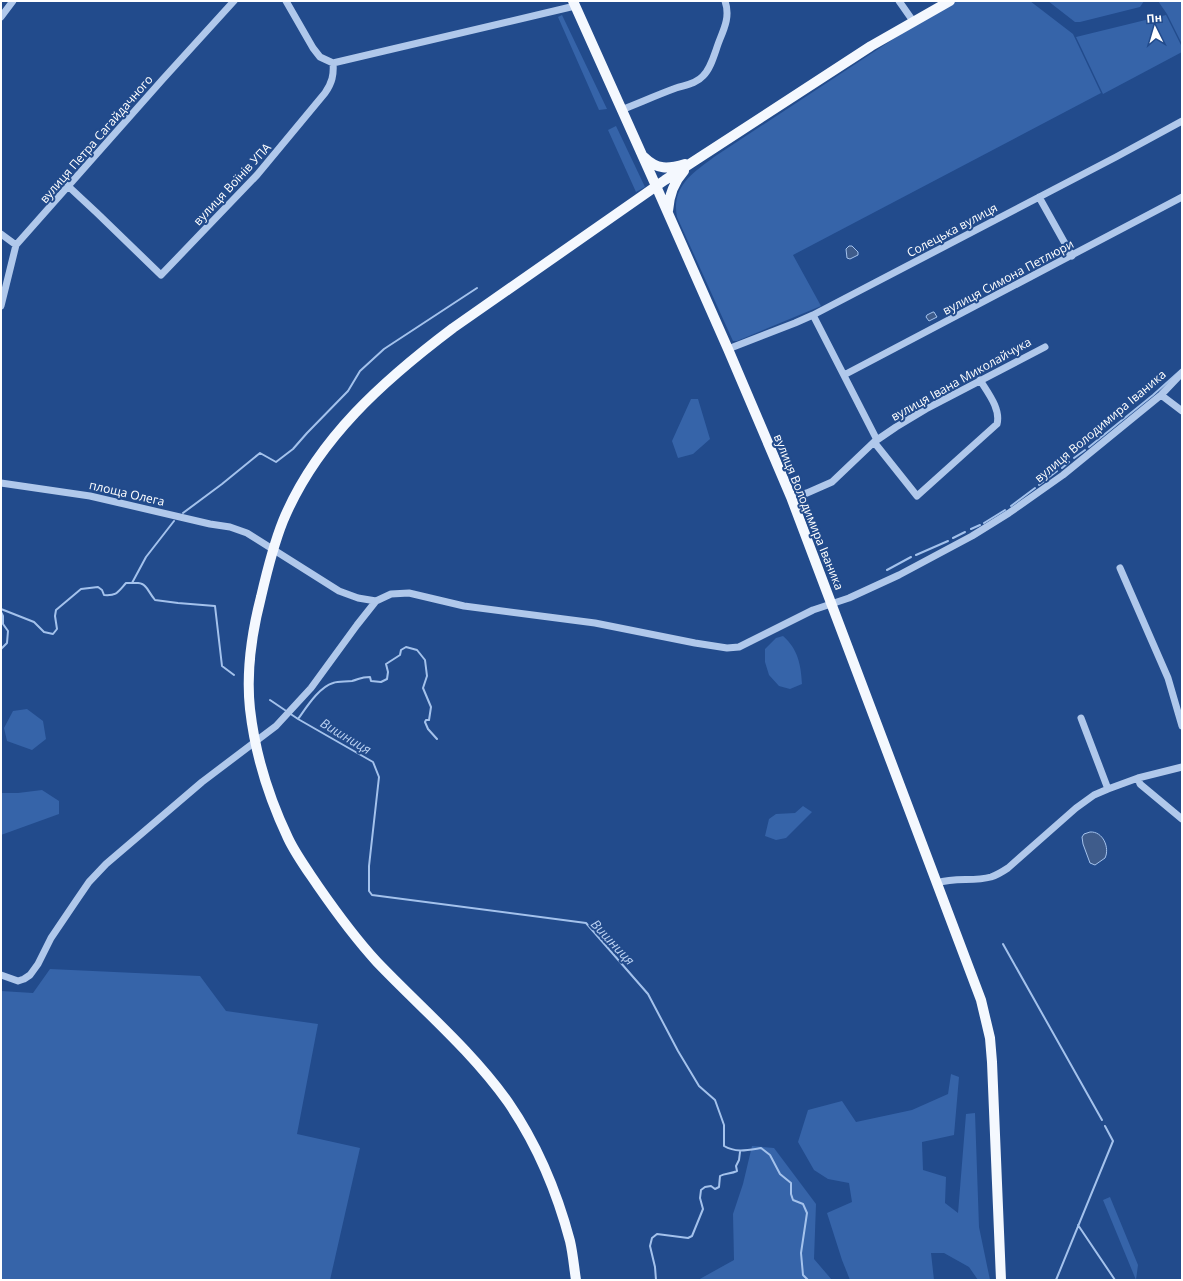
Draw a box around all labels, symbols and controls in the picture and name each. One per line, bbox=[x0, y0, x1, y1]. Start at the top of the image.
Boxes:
north arrow bbox=[1135, 8, 1175, 48]
text: Пн bbox=[1146, 9, 1162, 26]
street label: вулиця Петра Сагайдачного bbox=[36, 71, 156, 207]
street label: вулиця Воїнів УПА bbox=[189, 139, 275, 229]
street label: Солецька вулиця bbox=[904, 199, 1000, 261]
street label: вулиця Симона Петлюри bbox=[939, 235, 1077, 319]
street label: вулиця Івана Миколайчука bbox=[888, 333, 1034, 425]
street label: вулиця Володимира Іваника bbox=[1031, 366, 1169, 486]
street label: вулиця Володимира Іваника bbox=[770, 431, 848, 593]
street label: площа Олега bbox=[88, 476, 166, 510]
water label: Вишниця bbox=[317, 714, 375, 758]
water label: Вишниця bbox=[587, 915, 639, 969]

